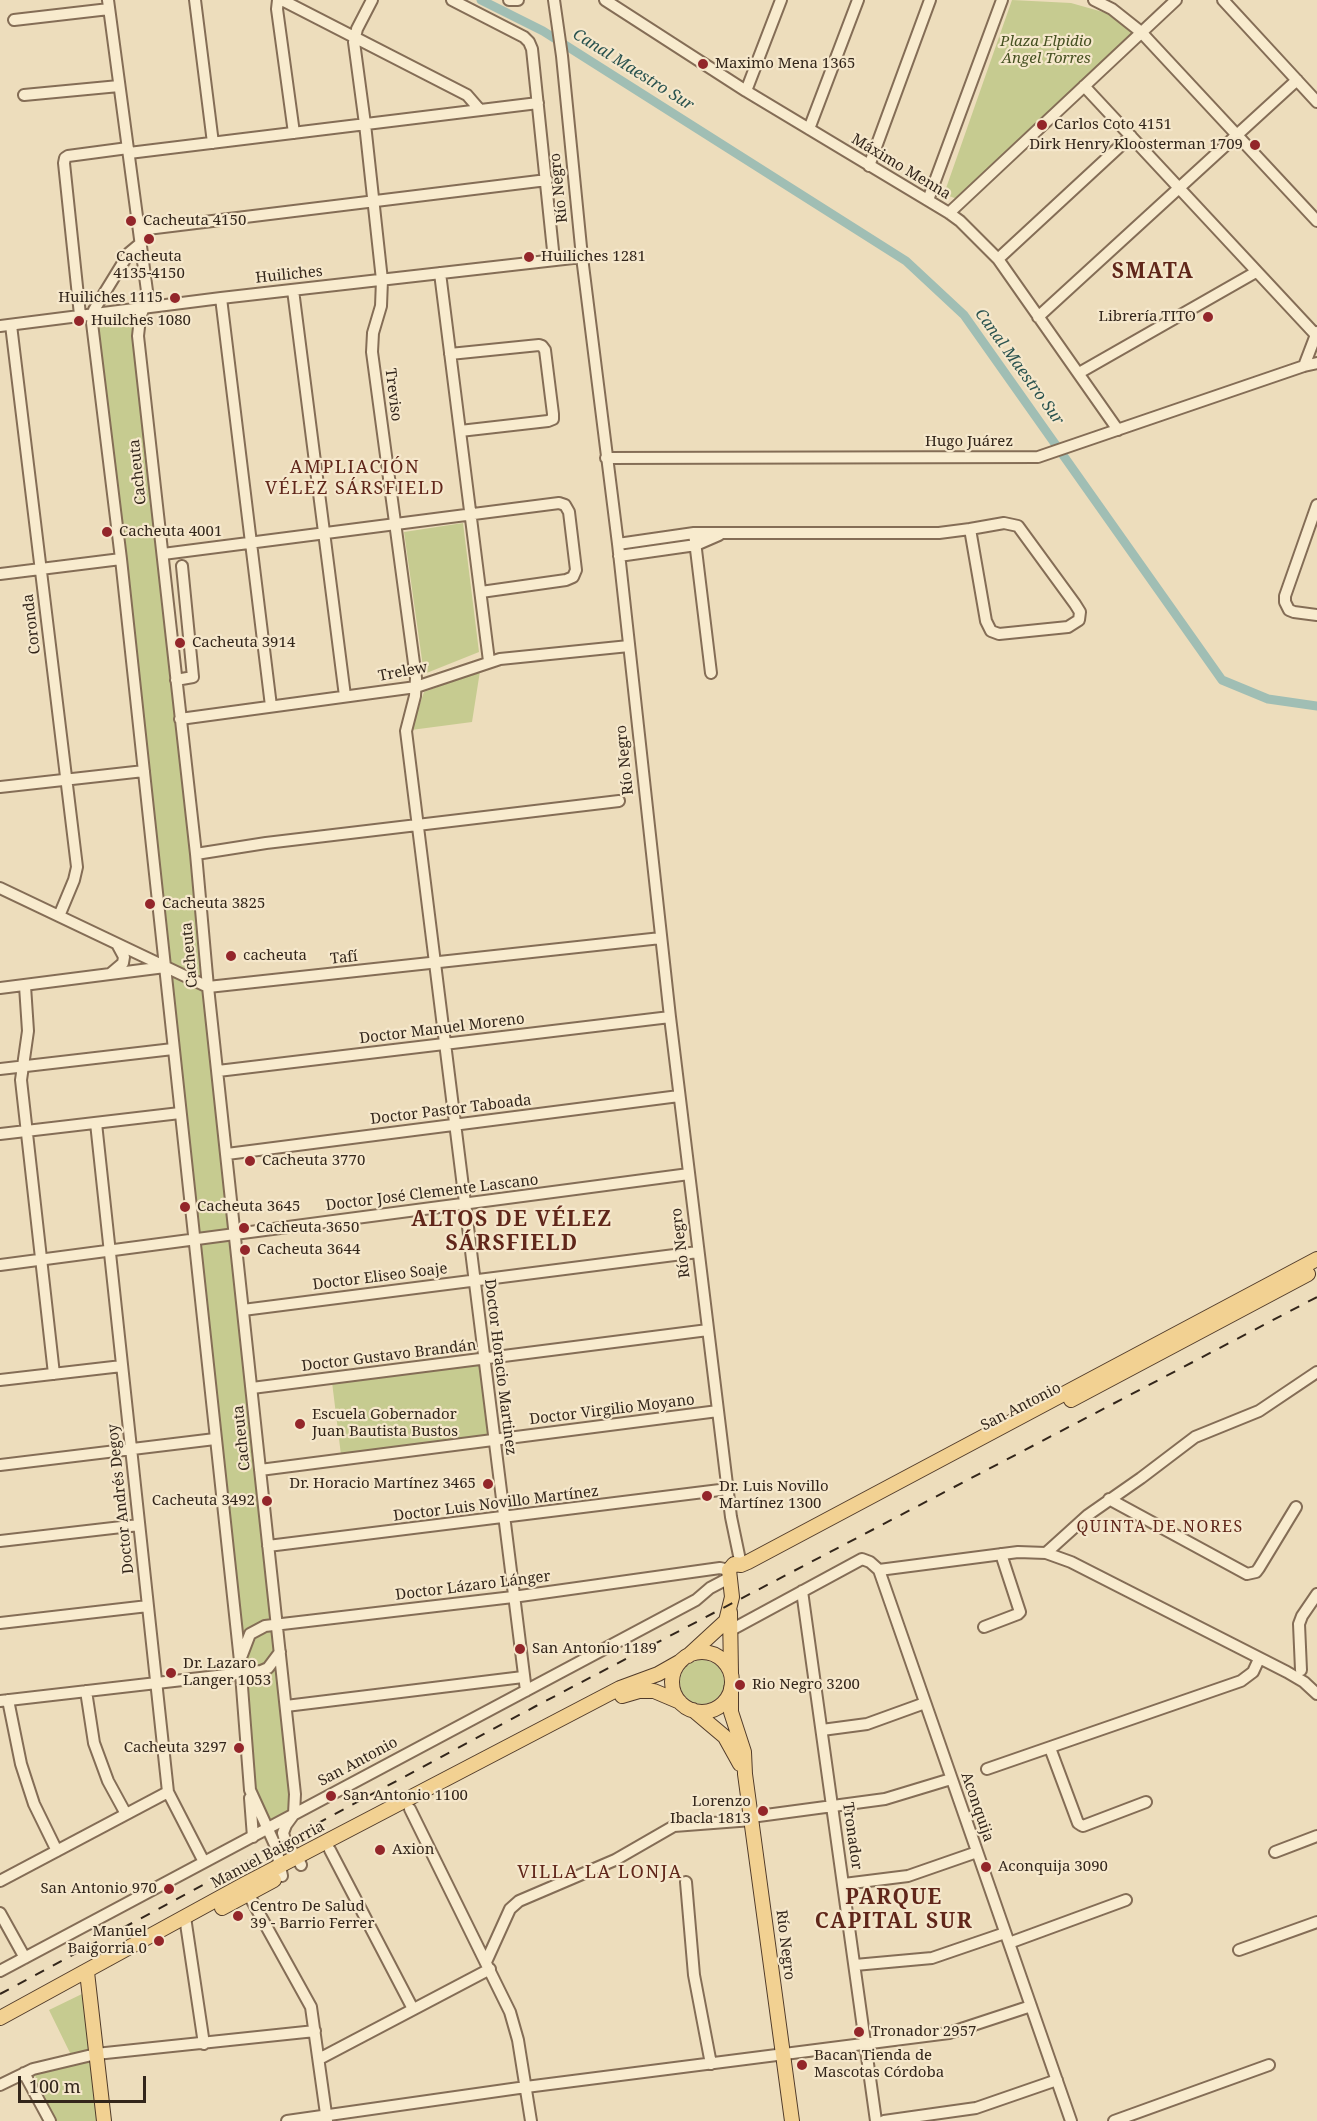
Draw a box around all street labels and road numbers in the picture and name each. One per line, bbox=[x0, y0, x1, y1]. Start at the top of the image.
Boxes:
street label: Máximo Menna bbox=[848, 130, 954, 204]
street label: Río Negro bbox=[546, 152, 572, 224]
street label: Huiliches bbox=[255, 263, 323, 287]
street label: Treviso bbox=[381, 368, 405, 422]
street label: Hugo Juárez bbox=[925, 433, 1013, 451]
street label: Cacheuta bbox=[126, 438, 150, 506]
street label: Coronda bbox=[19, 593, 45, 655]
street label: Trelew bbox=[377, 658, 429, 686]
street label: Río Negro bbox=[612, 724, 638, 796]
street label: Cacheuta bbox=[178, 921, 202, 989]
street label: Tafí bbox=[329, 948, 359, 968]
street label: Doctor Manuel Moreno bbox=[358, 1010, 526, 1048]
street label: Doctor Pastor Taboada bbox=[369, 1091, 533, 1129]
street label: Doctor José Clemente Lascano bbox=[325, 1171, 539, 1215]
street label: Río Negro bbox=[668, 1207, 694, 1279]
street label: Doctor Eliseo Soaje bbox=[312, 1260, 448, 1294]
street label: Doctor Horacio Martinez bbox=[480, 1278, 520, 1456]
street label: Doctor Gustavo Brandán bbox=[301, 1336, 477, 1376]
street label: San Antonio bbox=[978, 1379, 1064, 1435]
street label: Doctor Virgilio Moyano bbox=[528, 1391, 696, 1429]
street label: Cacheuta bbox=[230, 1404, 254, 1472]
street label: Doctor Andrés Degoy bbox=[104, 1423, 138, 1575]
street label: Doctor Luis Novillo Martínez bbox=[392, 1482, 600, 1526]
street label: Doctor Lázaro Lánger bbox=[394, 1568, 552, 1604]
street label: San Antonio bbox=[315, 1734, 401, 1790]
street label: Aconquija bbox=[957, 1770, 997, 1844]
street label: Tronador bbox=[838, 1801, 866, 1871]
street label: Manuel Baigorria bbox=[208, 1818, 328, 1892]
street label: Río Negro bbox=[772, 1909, 798, 1981]

